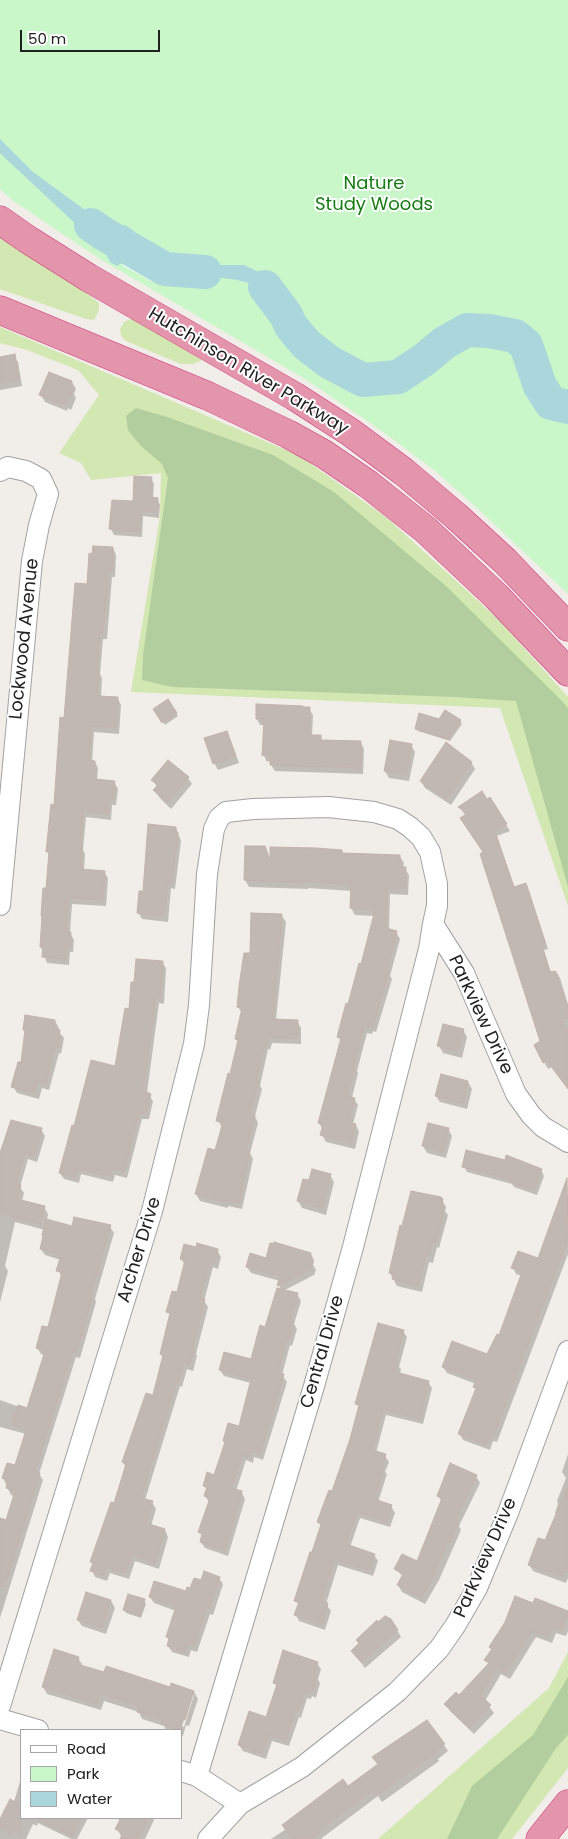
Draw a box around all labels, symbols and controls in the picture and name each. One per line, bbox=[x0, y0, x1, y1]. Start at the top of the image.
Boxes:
scale bar bbox=[22, 20, 162, 52]
text: 50 m bbox=[28, 28, 66, 49]
park label: Nature Study Woods bbox=[315, 173, 433, 215]
street label: Hutchinson River Parkway bbox=[144, 304, 352, 440]
street label: Lockwood Avenue bbox=[6, 557, 44, 721]
street label: Parkview Drive bbox=[443, 952, 517, 1078]
street label: Archer Drive bbox=[114, 1195, 166, 1305]
street label: Central Drive bbox=[297, 1293, 349, 1411]
street label: Parkview Drive bbox=[450, 1495, 522, 1621]
legend bbox=[20, 1729, 182, 1819]
text: Road bbox=[67, 1738, 106, 1759]
text: Park bbox=[67, 1763, 99, 1784]
text: Water bbox=[67, 1788, 112, 1809]

